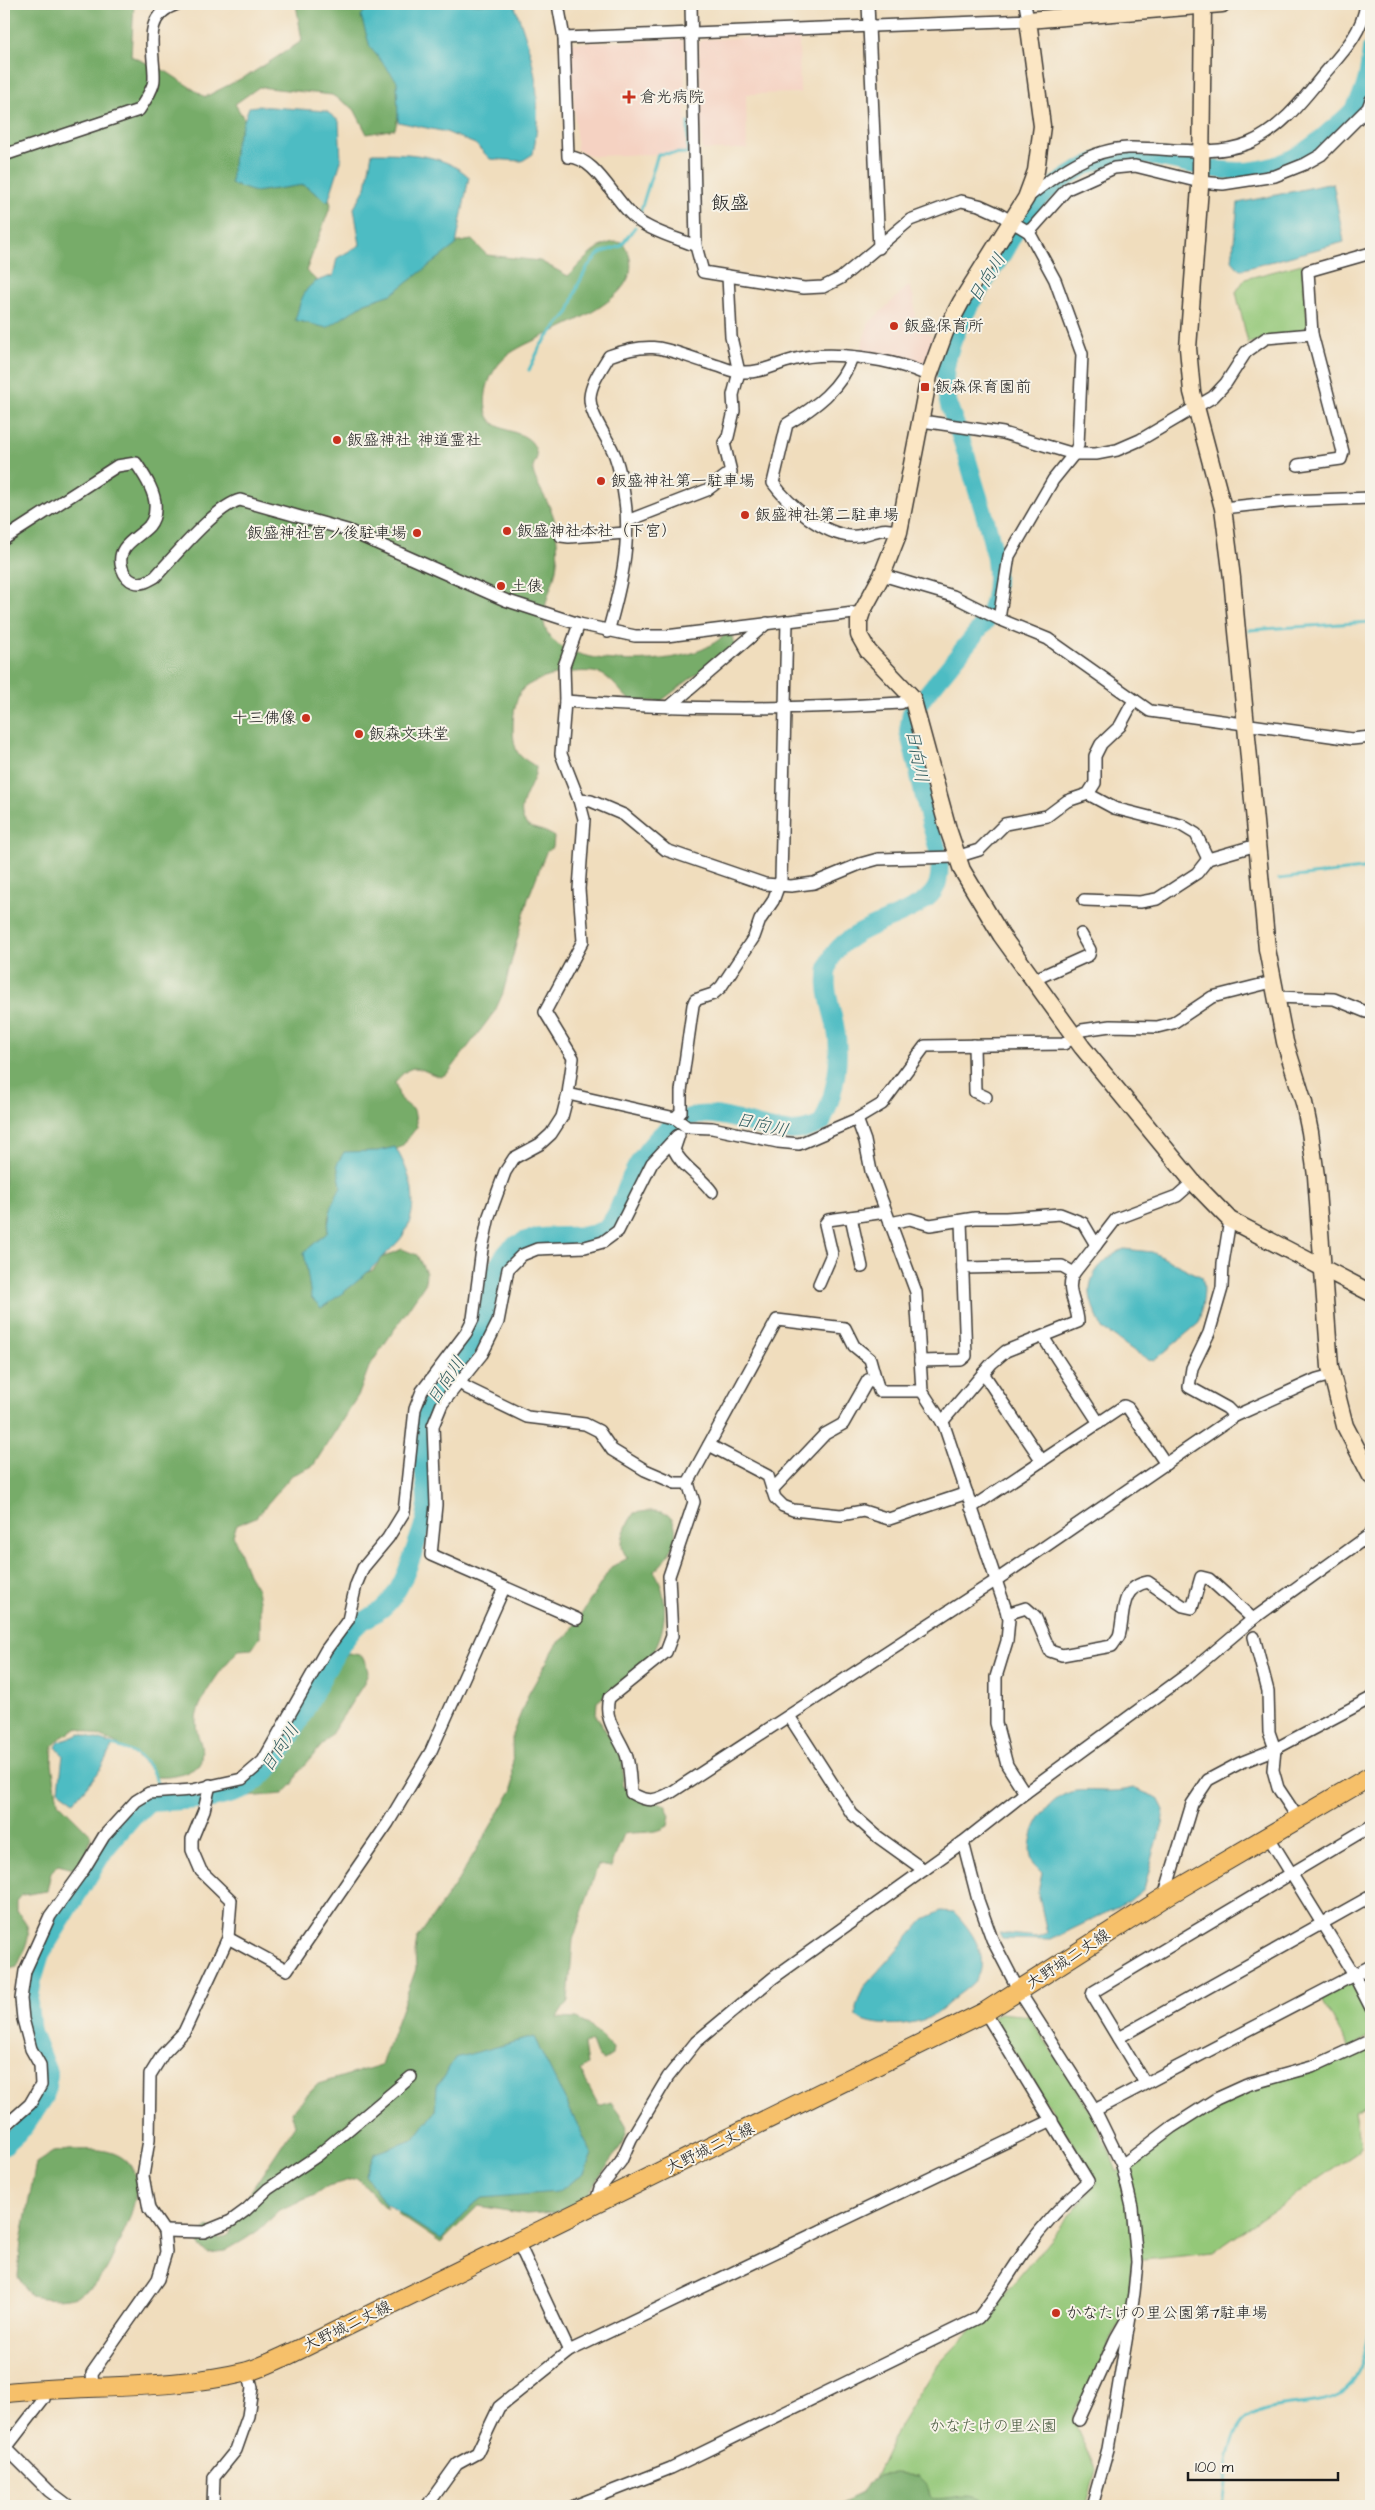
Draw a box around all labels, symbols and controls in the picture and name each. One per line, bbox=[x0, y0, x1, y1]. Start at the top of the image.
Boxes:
place label: 倉光病院 bbox=[640, 86, 704, 108]
marker: 倉光病院 bbox=[622, 90, 636, 104]
district label: 飯盛 bbox=[711, 190, 749, 217]
water label: 日向川 bbox=[962, 248, 1012, 308]
place label: 飯盛保育所 bbox=[904, 315, 984, 337]
marker: 飯盛保育所 bbox=[888, 320, 900, 332]
place label: 飯森保育園前 bbox=[935, 376, 1031, 398]
marker: 飯森保育園前 bbox=[919, 381, 931, 393]
place label: 飯盛神社 神道霊社 bbox=[347, 429, 481, 451]
marker: 飯盛神社 神道霊社 bbox=[331, 434, 343, 446]
place label: 飯盛神社第一駐車場 bbox=[611, 470, 755, 492]
marker: 飯盛神社第一駐車場 bbox=[595, 475, 607, 487]
place label: 飯盛神社第二駐車場 bbox=[755, 504, 899, 526]
marker: 飯盛神社第二駐車場 bbox=[739, 509, 751, 521]
place label: 飯盛神社本社（下宮） bbox=[517, 520, 677, 542]
place label: 飯盛神社宮ノ後駐車場 bbox=[247, 522, 407, 544]
marker: 飯盛神社本社（下宮） bbox=[501, 525, 513, 537]
marker: 飯盛神社宮ノ後駐車場 bbox=[411, 527, 423, 539]
place label: 土俵 bbox=[511, 575, 543, 597]
marker: 土俵 bbox=[495, 580, 507, 592]
place label: 十三佛像 bbox=[232, 707, 296, 729]
marker: 十三佛像 bbox=[300, 712, 312, 724]
place label: 飯森文珠堂 bbox=[369, 723, 449, 745]
water label: 日向川 bbox=[900, 727, 934, 785]
marker: 飯森文珠堂 bbox=[353, 728, 365, 740]
water label: 日向川 bbox=[733, 1107, 791, 1143]
water label: 日向川 bbox=[421, 1352, 471, 1410]
water label: 日向川 bbox=[255, 1719, 305, 1777]
street label: 大野城二丈線 bbox=[1022, 1924, 1114, 1994]
street label: 大野城二丈線 bbox=[662, 2117, 758, 2179]
street label: 大野城二丈線 bbox=[299, 2295, 395, 2357]
place label: かなたけの里公園第7駐車場 bbox=[1066, 2302, 1268, 2324]
marker: かなたけの里公園第7駐車場 bbox=[1050, 2307, 1062, 2319]
park label: かなたけの里公園 bbox=[929, 2415, 1057, 2437]
scale bar bbox=[1188, 2450, 1338, 2482]
text: 100 m bbox=[1195, 2457, 1234, 2478]

